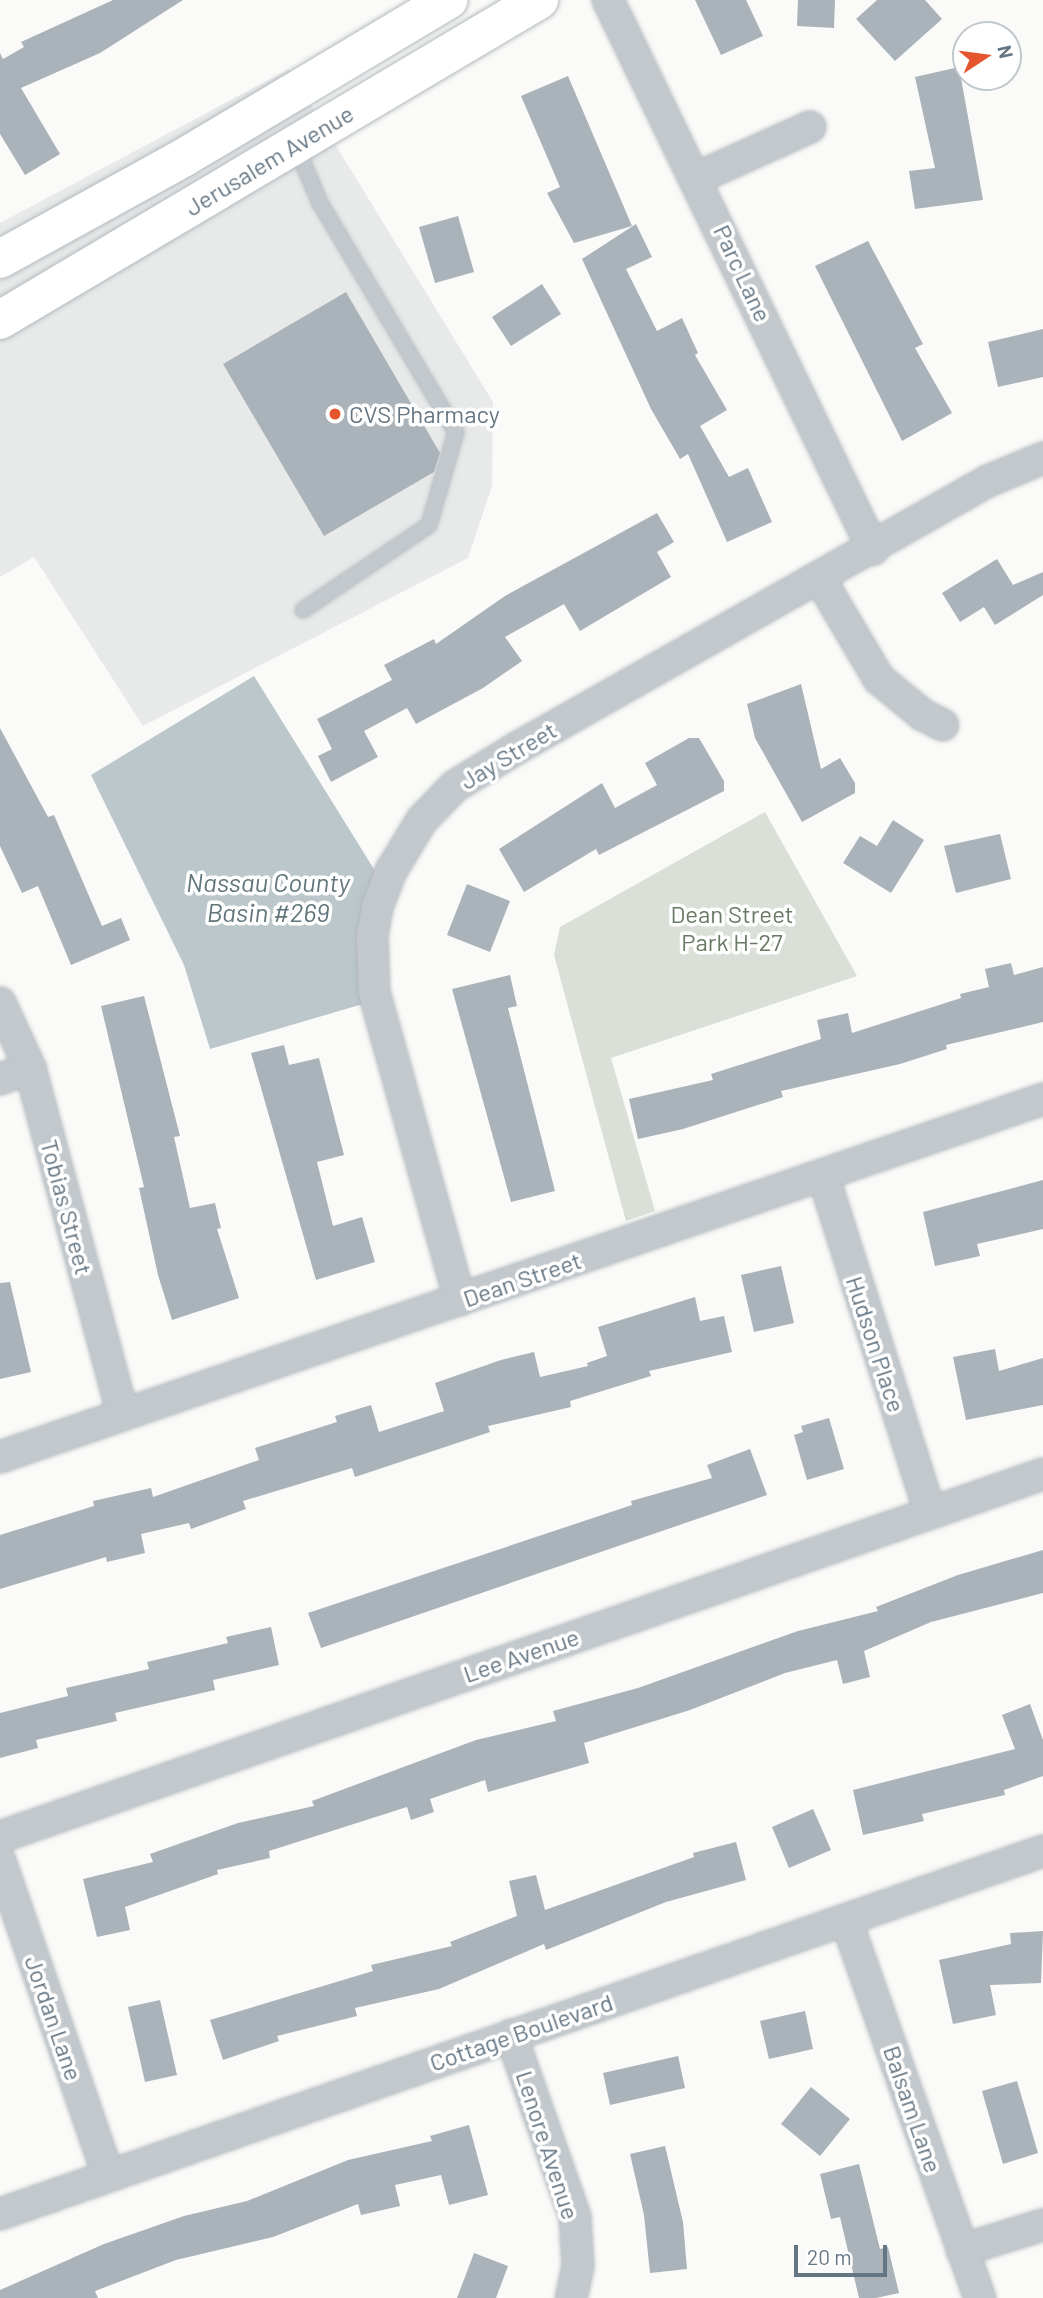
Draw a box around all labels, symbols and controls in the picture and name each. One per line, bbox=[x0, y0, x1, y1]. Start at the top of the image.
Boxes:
north arrow bbox=[952, 21, 1022, 91]
text: N bbox=[993, 43, 1019, 60]
street label: Jerusalem Avenue bbox=[180, 98, 358, 222]
street label: Parc Lane bbox=[708, 220, 778, 326]
place label: CVS Pharmacy bbox=[349, 400, 500, 428]
marker: CVS Pharmacy bbox=[327, 406, 343, 422]
street label: Jay Street bbox=[455, 715, 561, 795]
water label: Nassau County Basin #269 bbox=[186, 866, 350, 928]
park label: Dean Street Park H-27 bbox=[670, 900, 794, 956]
street label: Tobias Street bbox=[35, 1136, 99, 1278]
street label: Dean Street bbox=[459, 1245, 585, 1313]
street label: Hudson Place bbox=[840, 1272, 912, 1416]
street label: Lee Avenue bbox=[459, 1622, 583, 1688]
street label: Jordan Lane bbox=[19, 1952, 89, 2084]
street label: Cottage Boulevard bbox=[426, 1987, 616, 2077]
street label: Balsam Lane bbox=[878, 2042, 948, 2176]
street label: Lenore Avenue bbox=[510, 2067, 586, 2223]
scale bar bbox=[798, 2232, 891, 2276]
text: 20 m bbox=[807, 2244, 852, 2269]

